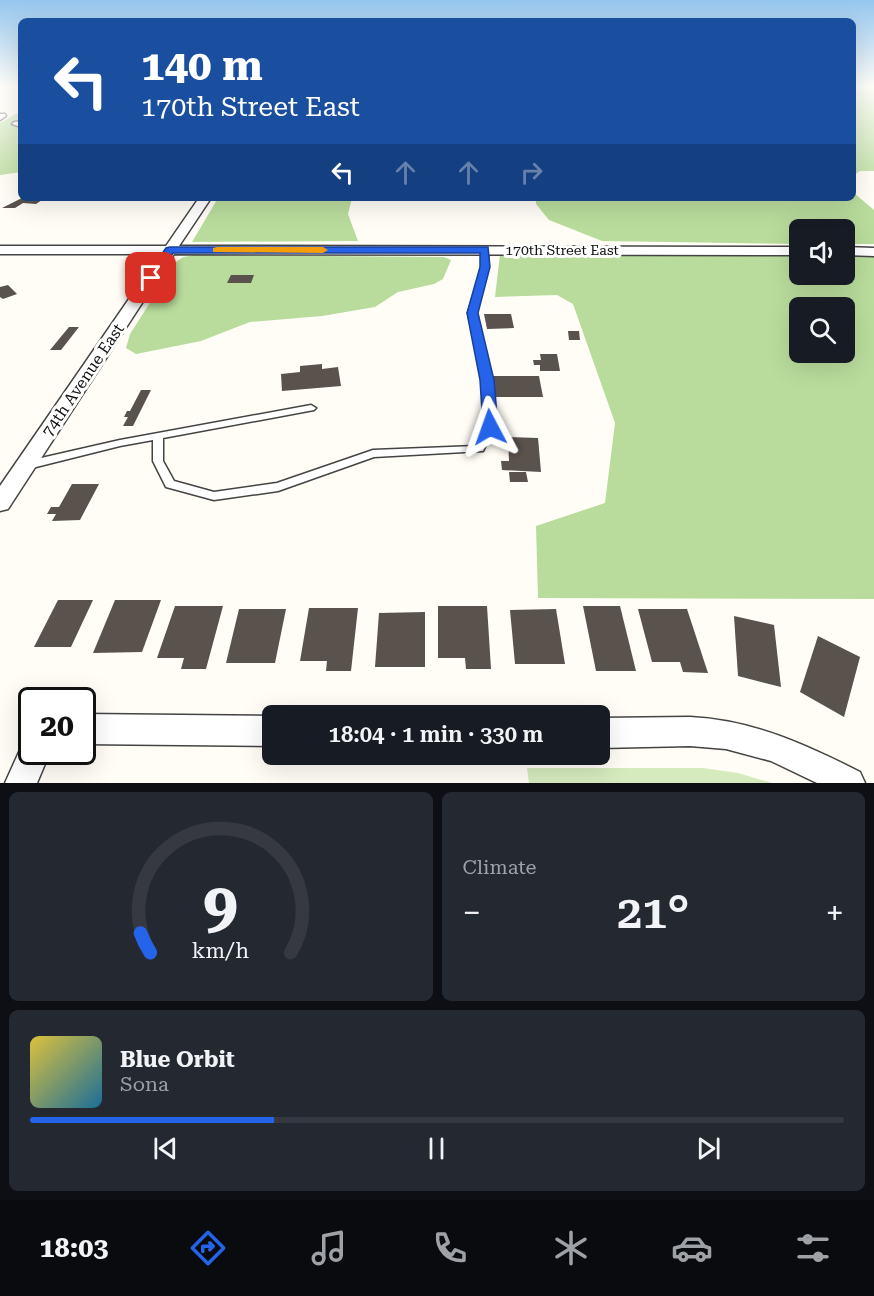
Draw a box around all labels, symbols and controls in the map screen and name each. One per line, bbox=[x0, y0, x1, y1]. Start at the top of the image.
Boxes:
text: 140 m bbox=[141, 41, 263, 90]
icon: left bbox=[42, 42, 120, 120]
text: 170th Street East bbox=[141, 91, 360, 123]
icon: left bbox=[326, 156, 359, 189]
icon: ahead bbox=[389, 156, 422, 189]
icon: ahead bbox=[452, 156, 485, 189]
icon: right bbox=[515, 156, 548, 189]
map controls bbox=[789, 219, 855, 363]
button: sound bbox=[789, 219, 855, 285]
street label: 170th Street East bbox=[505, 242, 619, 258]
pin bbox=[125, 252, 176, 303]
icon: arrive bbox=[134, 261, 167, 294]
button: search bbox=[789, 297, 855, 363]
street label: 74th Avenue East bbox=[38, 320, 128, 440]
position arrow bbox=[458, 395, 522, 459]
speed limit sign: 20 bbox=[18, 687, 96, 765]
text: 18:04 · 1 min · 330 m bbox=[329, 722, 543, 747]
text: Climate bbox=[463, 855, 537, 879]
text: 9 bbox=[203, 869, 238, 942]
text: 21° bbox=[617, 886, 690, 939]
text: − bbox=[463, 893, 481, 932]
text: + bbox=[826, 893, 844, 932]
text: km/h bbox=[192, 939, 250, 964]
text: Blue Orbit bbox=[120, 1047, 235, 1072]
text: Sona bbox=[120, 1072, 169, 1096]
icon: previous bbox=[149, 1132, 182, 1165]
icon: pause bbox=[420, 1132, 453, 1165]
icon: next bbox=[692, 1132, 725, 1165]
icon: directions bbox=[187, 1227, 229, 1269]
icon: music bbox=[308, 1227, 350, 1269]
icon: phone bbox=[429, 1227, 471, 1269]
icon: climate bbox=[550, 1227, 592, 1269]
icon: car bbox=[671, 1227, 713, 1269]
icon: filters bbox=[792, 1227, 834, 1269]
text: 18:03 bbox=[40, 1232, 108, 1264]

